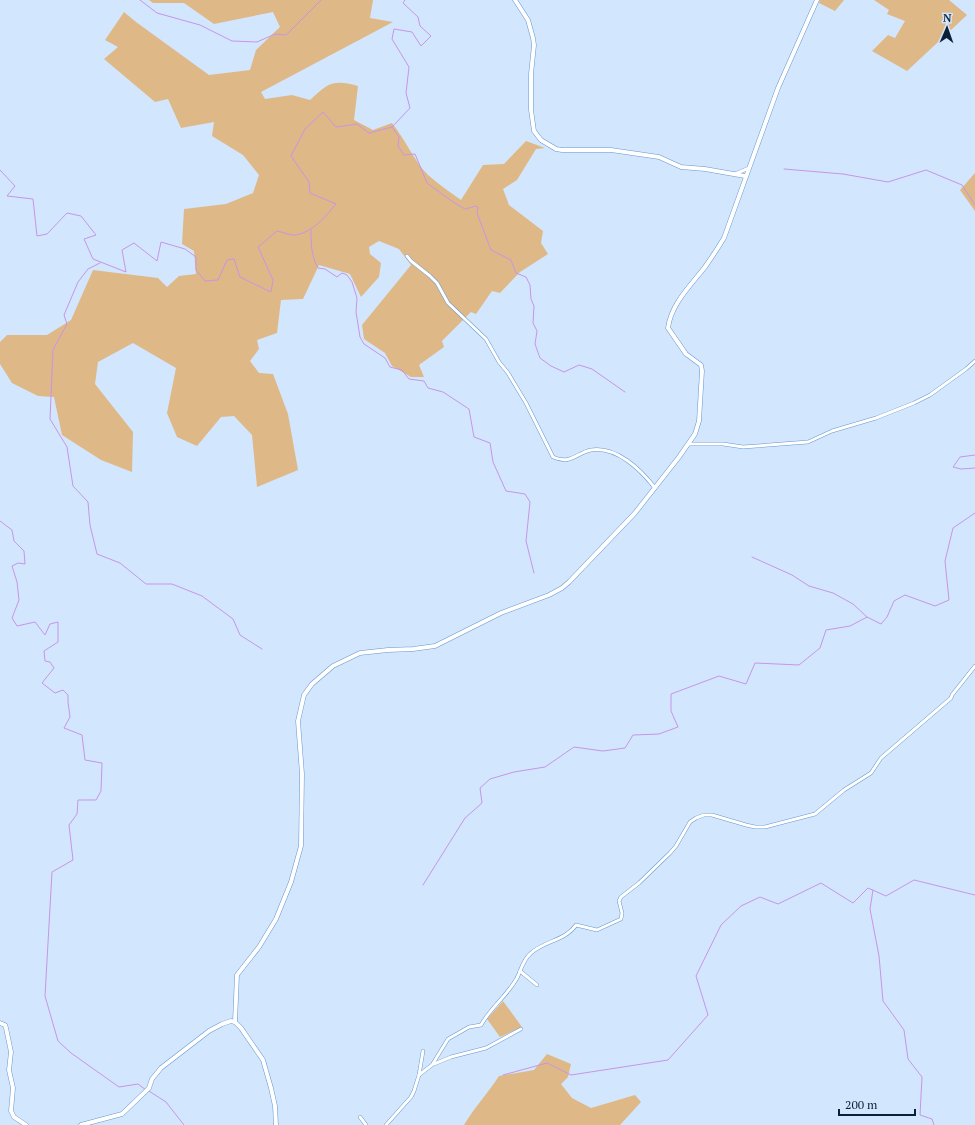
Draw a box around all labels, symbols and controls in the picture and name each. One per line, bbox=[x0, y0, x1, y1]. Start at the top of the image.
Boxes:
north arrow bbox=[927, 8, 967, 48]
text: N bbox=[943, 11, 952, 25]
scale bar bbox=[839, 1091, 915, 1117]
text: 200 m bbox=[845, 1097, 878, 1112]

